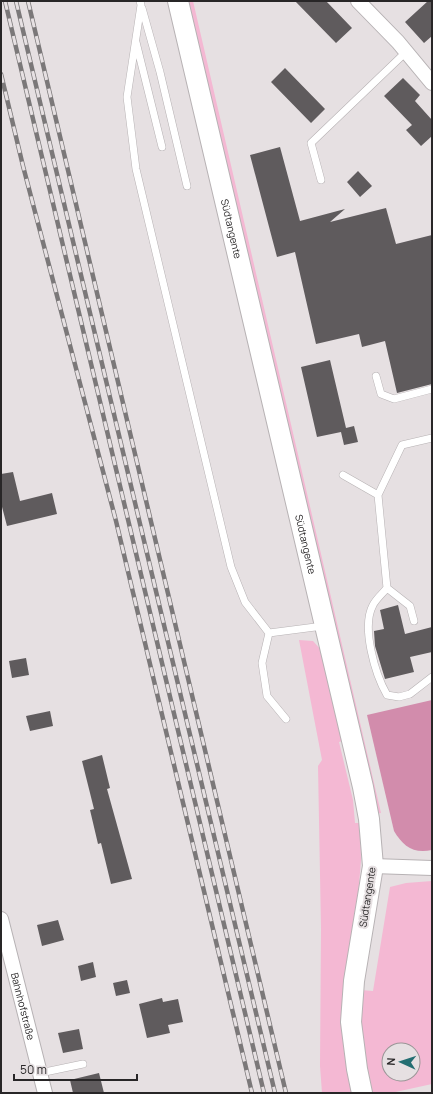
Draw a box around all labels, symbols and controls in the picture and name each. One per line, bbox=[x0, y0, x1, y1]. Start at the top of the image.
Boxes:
street label: Südtangente bbox=[218, 198, 245, 260]
street label: Südtangente bbox=[292, 513, 320, 576]
street label: Südtangente bbox=[355, 866, 379, 928]
street label: Bahnhofstraße bbox=[8, 971, 38, 1042]
north arrow bbox=[381, 1042, 421, 1082]
scale bar bbox=[14, 1056, 137, 1082]
text: N bbox=[383, 1057, 398, 1066]
text: 50 m bbox=[20, 1061, 47, 1078]

